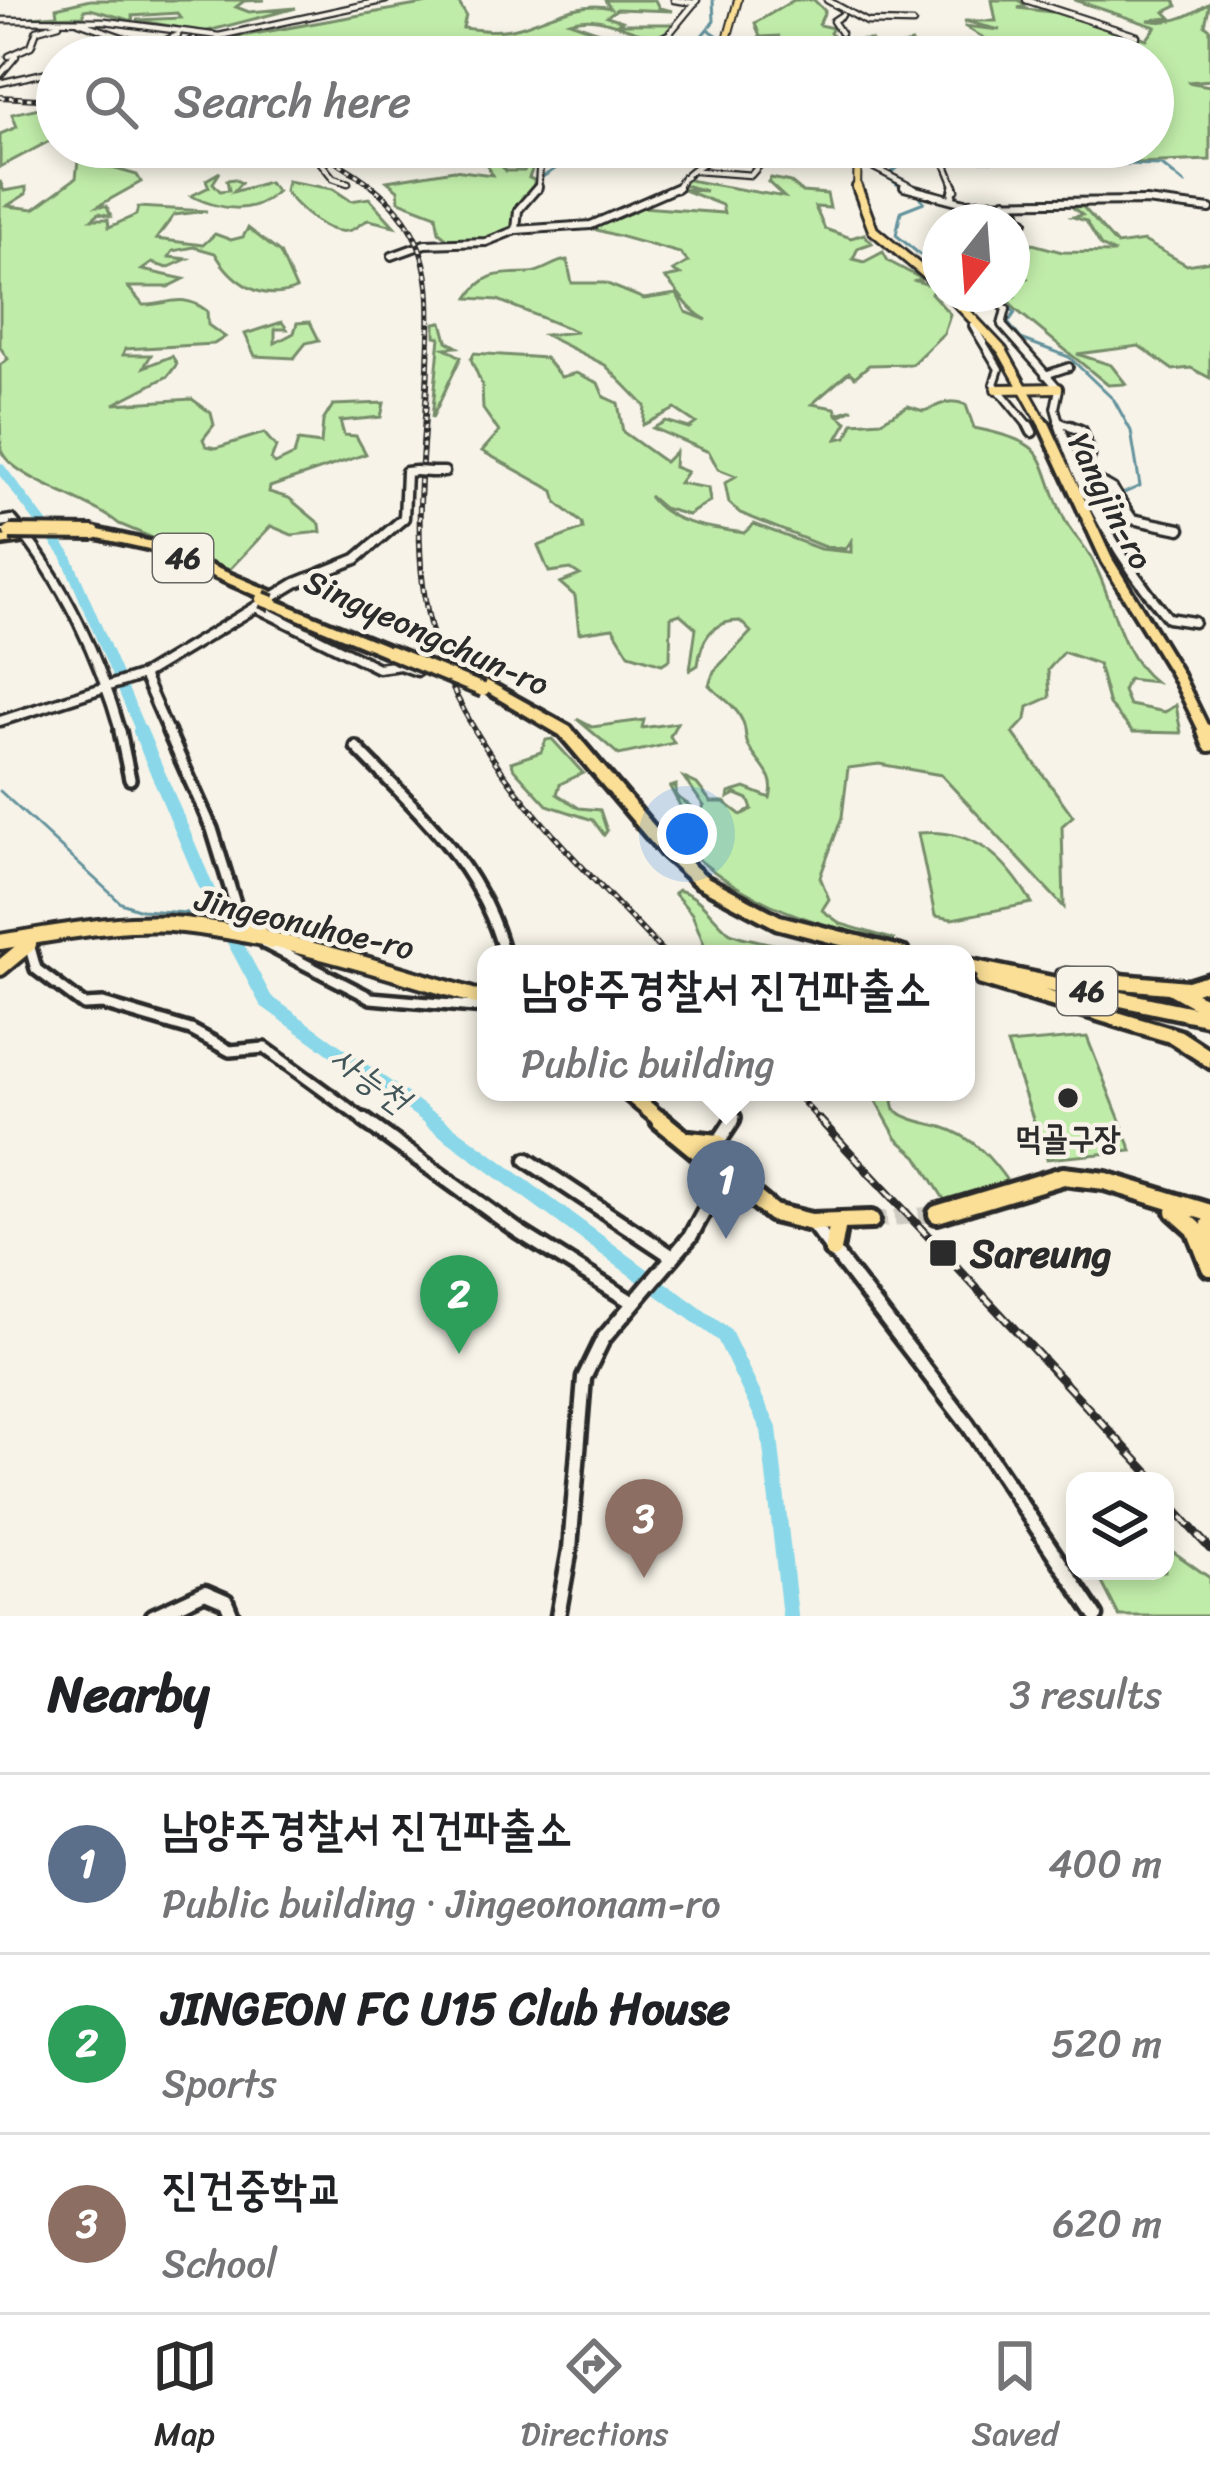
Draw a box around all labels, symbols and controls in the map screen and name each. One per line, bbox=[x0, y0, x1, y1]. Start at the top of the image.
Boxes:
search box bbox=[36, 36, 1174, 168]
text: Search here bbox=[174, 62, 411, 142]
icon: search bbox=[78, 69, 144, 135]
north arrow bbox=[922, 204, 1030, 312]
street label: Yangjin-ro bbox=[1051, 423, 1169, 580]
road number: 46 bbox=[153, 534, 213, 582]
street label: Singyeongchun-ro bbox=[294, 553, 559, 713]
your location bbox=[657, 804, 717, 864]
street label: Jingeonuhoe-ro bbox=[188, 870, 420, 977]
popup bbox=[477, 945, 975, 1101]
text: 남양주경찰서 진건파출소 bbox=[521, 949, 931, 1029]
road number: 46 bbox=[1057, 967, 1117, 1015]
water label: 사능천 bbox=[316, 1027, 427, 1132]
text: Public building bbox=[521, 1029, 775, 1098]
marker: 먹골구장 bbox=[1055, 1085, 1081, 1111]
place label: 먹골구장 bbox=[1015, 1109, 1121, 1167]
pin: 1 bbox=[687, 1140, 765, 1239]
place label: Sareung bbox=[969, 1219, 1112, 1288]
marker: Sareung bbox=[927, 1237, 959, 1269]
pin: 2 bbox=[420, 1255, 498, 1354]
map controls bbox=[1066, 1472, 1174, 1580]
button: layers bbox=[1066, 1472, 1174, 1580]
pin: 3 bbox=[605, 1479, 683, 1578]
text: Nearby bbox=[48, 1649, 209, 1739]
text: 3 results bbox=[1009, 1660, 1162, 1729]
text: 남양주경찰서 진건파출소 bbox=[162, 1789, 572, 1869]
text: 1 bbox=[79, 1829, 95, 1898]
text: 400 m bbox=[1048, 1829, 1162, 1898]
text: Public building · Jingeononam-ro bbox=[162, 1869, 720, 1938]
text: JINGEON FC U15 Club House bbox=[162, 1969, 730, 2049]
text: 2 bbox=[76, 2009, 98, 2078]
text: 520 m bbox=[1051, 2009, 1162, 2078]
text: Sports bbox=[162, 2049, 277, 2118]
text: 진건중학교 bbox=[162, 2149, 343, 2229]
text: 3 bbox=[76, 2189, 98, 2258]
text: 620 m bbox=[1053, 2189, 1162, 2258]
text: School bbox=[162, 2229, 277, 2298]
tab: Map bbox=[152, 2333, 218, 2463]
tab: Directions bbox=[521, 2333, 668, 2463]
tab: Saved bbox=[971, 2333, 1058, 2463]

